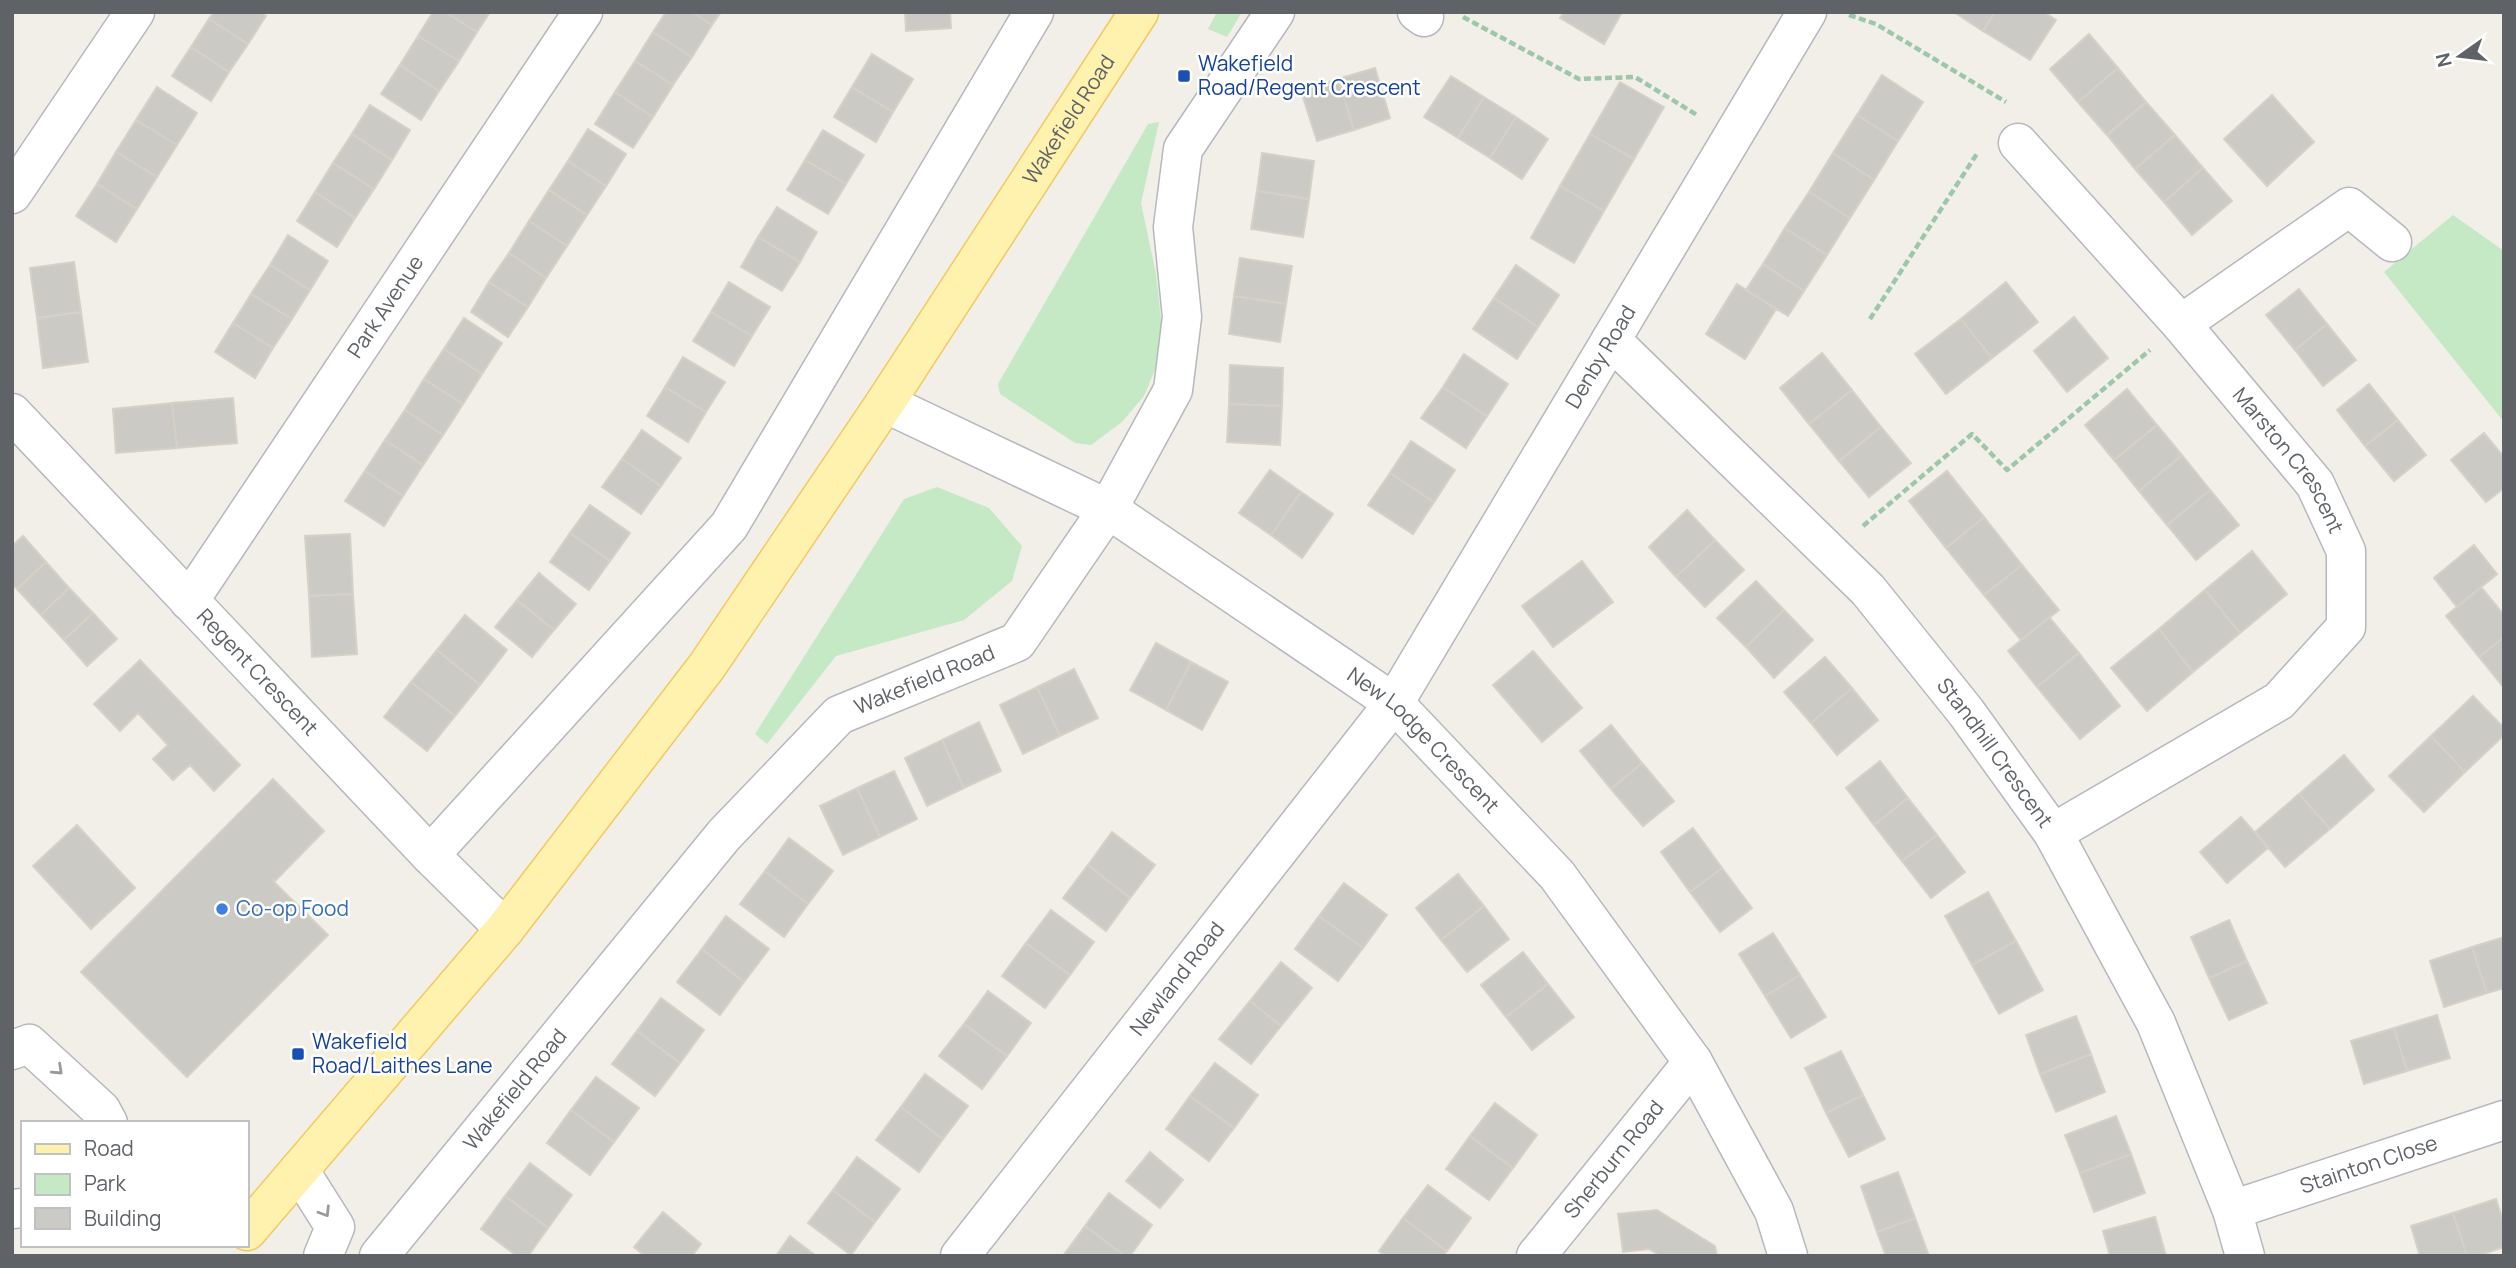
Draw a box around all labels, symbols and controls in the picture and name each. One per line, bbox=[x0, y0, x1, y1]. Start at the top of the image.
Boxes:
north arrow bbox=[2425, 21, 2495, 91]
street label: Wakefield Road bbox=[1016, 49, 1120, 190]
place label: Wakefield Road/Regent Crescent bbox=[1198, 49, 1421, 101]
text: N bbox=[2429, 50, 2458, 70]
marker: Wakefield Road/Regent Crescent bbox=[1176, 68, 1192, 84]
street label: Park Avenue bbox=[341, 249, 429, 363]
street label: Denby Road bbox=[1558, 300, 1642, 413]
street label: Marston Crescent bbox=[2227, 381, 2351, 538]
street label: Regent Crescent bbox=[191, 602, 325, 741]
street label: Wakefield Road bbox=[850, 638, 999, 720]
street label: New Lodge Crescent bbox=[1342, 660, 1506, 819]
street label: Standhill Crescent bbox=[1931, 672, 2060, 833]
place label: Co-op Food bbox=[236, 894, 349, 922]
marker: Co-op Food bbox=[214, 901, 230, 917]
street label: Newland Road bbox=[1123, 916, 1230, 1041]
street label: Wakefield Road bbox=[456, 1023, 573, 1156]
place label: Wakefield Road/Laithes Lane bbox=[312, 1027, 493, 1079]
marker: Wakefield Road/Laithes Lane bbox=[290, 1046, 306, 1062]
one-way arrow bbox=[50, 1062, 63, 1075]
street label: Sherburn Road bbox=[1557, 1094, 1669, 1224]
legend bbox=[21, 1121, 248, 1247]
street label: Stainton Close bbox=[2296, 1128, 2441, 1200]
text: Road bbox=[84, 1134, 134, 1162]
text: Park bbox=[84, 1169, 126, 1197]
text: Building bbox=[84, 1204, 161, 1232]
one-way arrow bbox=[317, 1204, 330, 1217]

